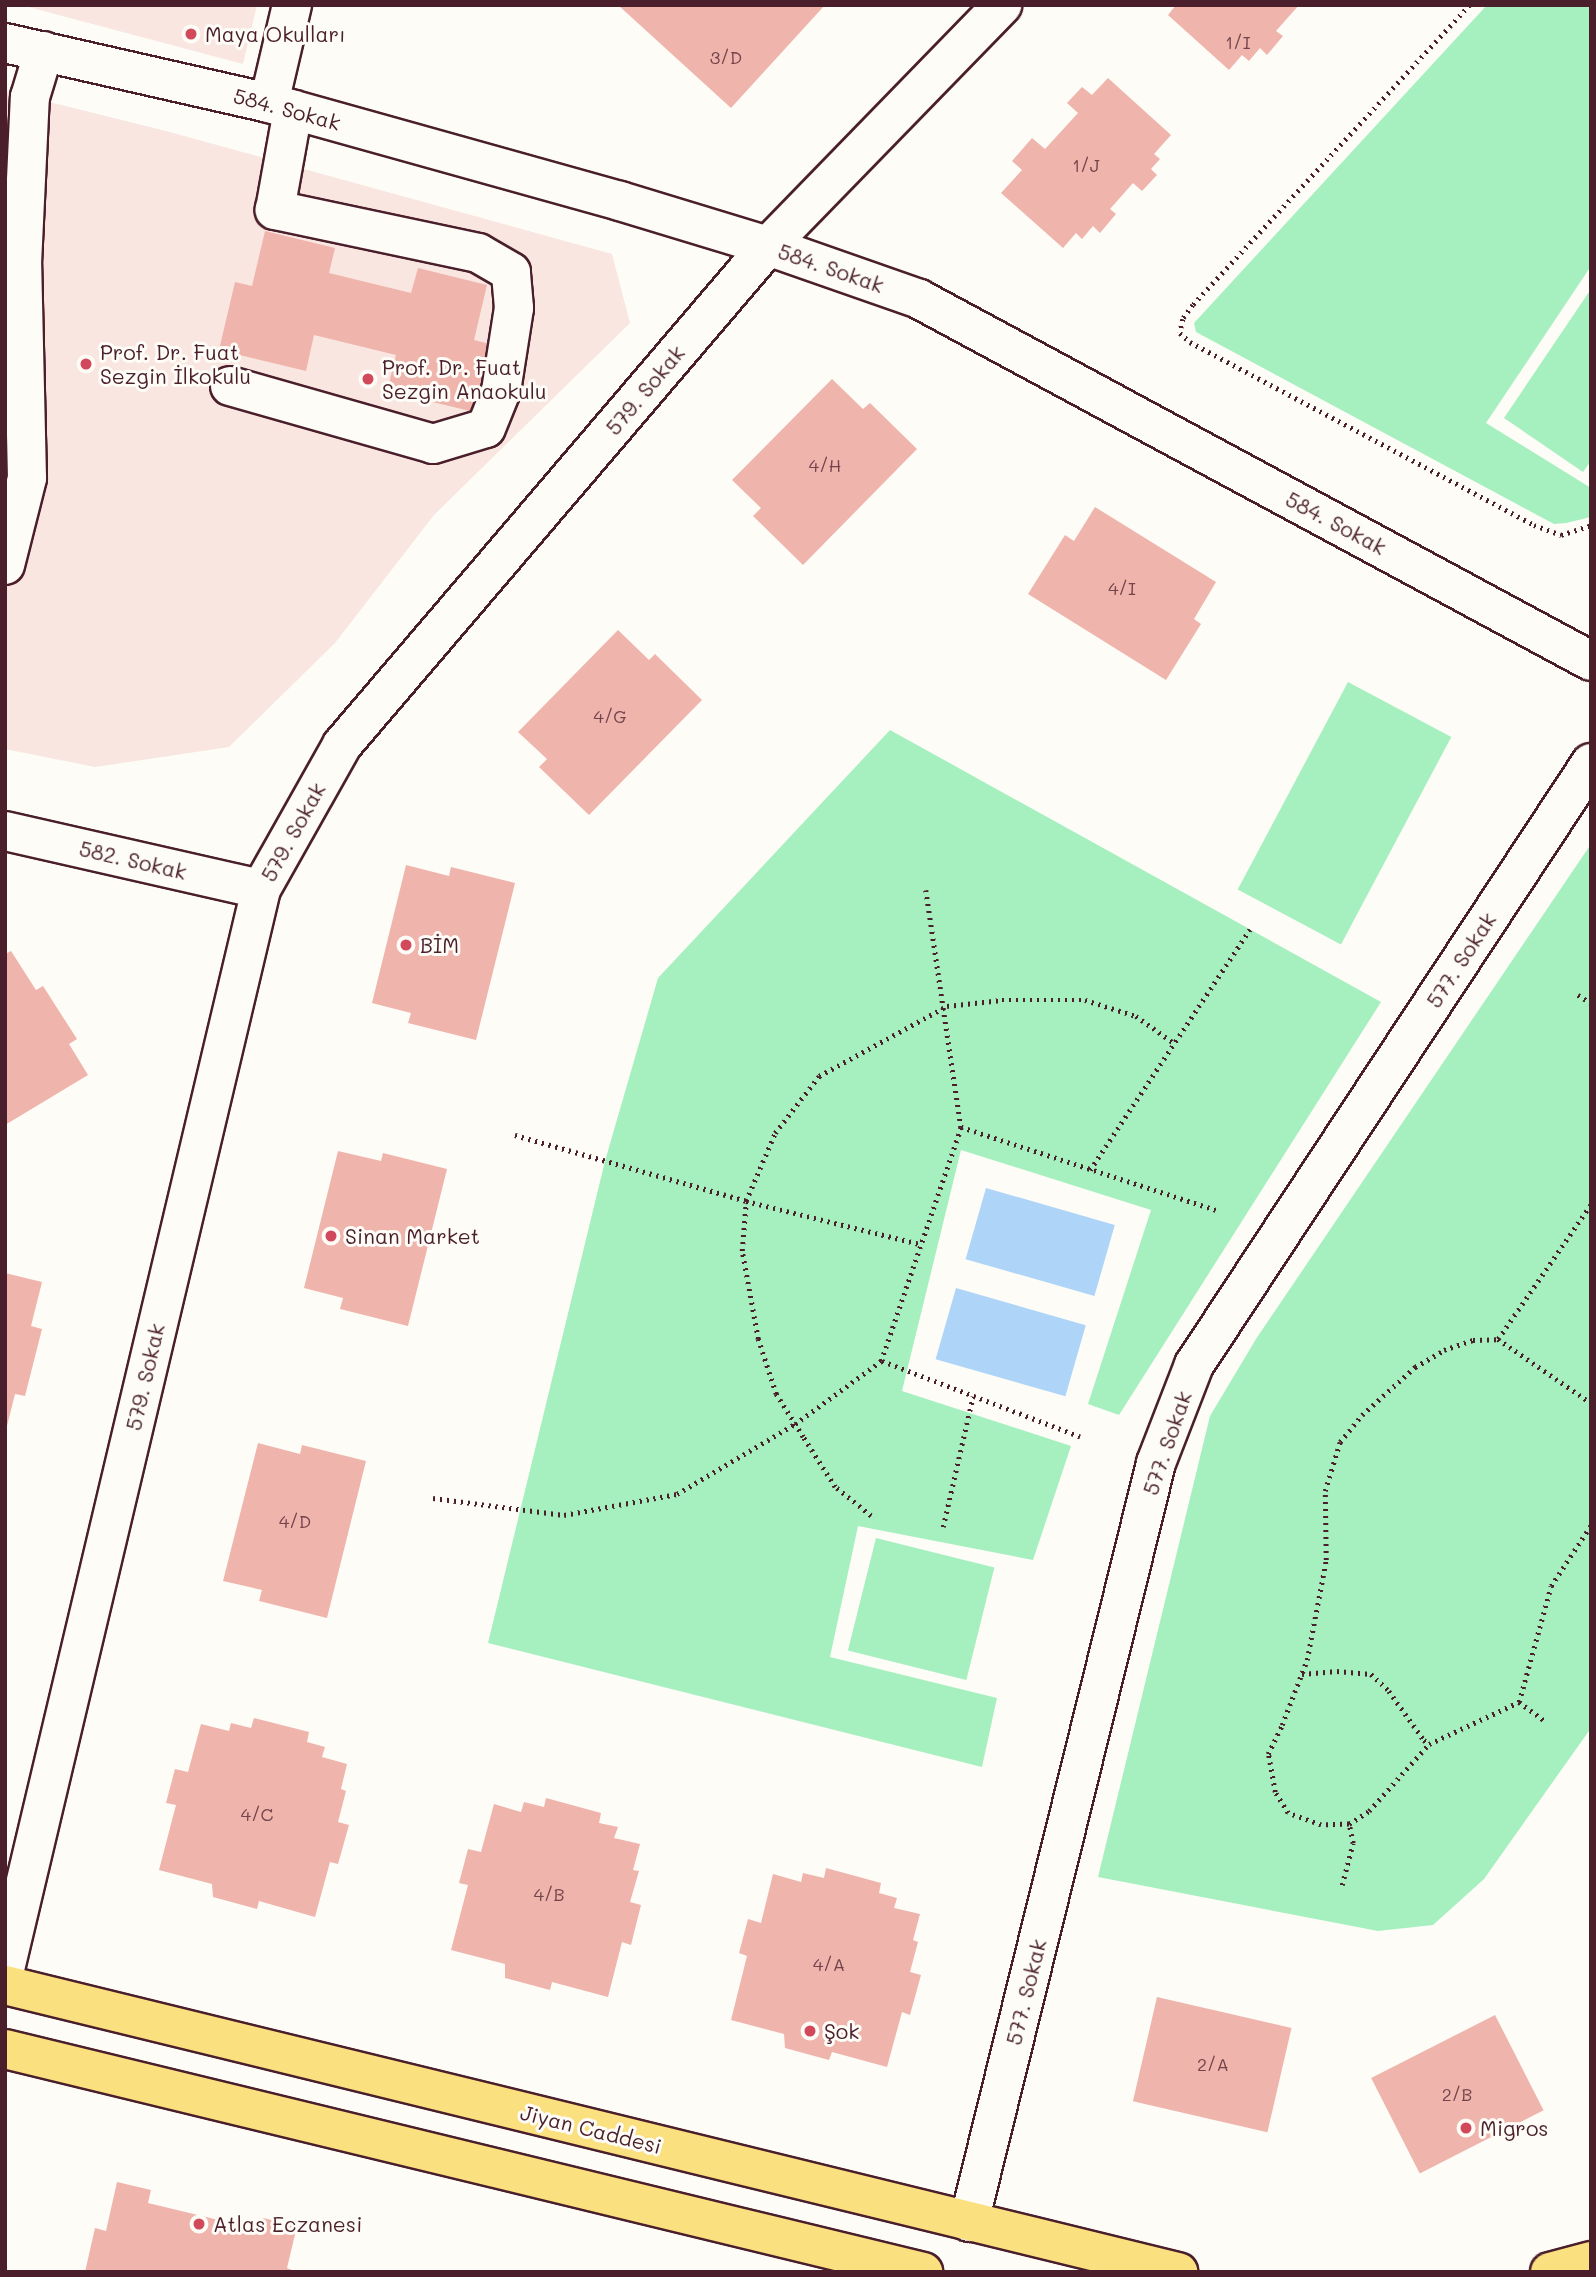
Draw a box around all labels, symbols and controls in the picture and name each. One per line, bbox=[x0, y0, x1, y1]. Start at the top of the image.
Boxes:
place label: Maya Okulları bbox=[205, 21, 346, 47]
marker: Maya Okulları bbox=[183, 26, 199, 42]
house number: 1/I bbox=[1225, 31, 1251, 53]
house number: 3/D bbox=[710, 46, 742, 68]
street label: 584. Sokak bbox=[231, 83, 343, 135]
house number: 1/J bbox=[1072, 154, 1100, 176]
street label: 584. Sokak bbox=[775, 238, 887, 298]
place label: Prof. Dr. Fuat Sezgin İlkokulu bbox=[100, 339, 251, 389]
street label: 579. Sokak bbox=[600, 340, 690, 440]
place label: Prof. Dr. Fuat Sezgin Anaokulu bbox=[382, 354, 547, 404]
marker: Prof. Dr. Fuat Sezgin İlkokulu bbox=[78, 356, 94, 372]
marker: Prof. Dr. Fuat Sezgin Anaokulu bbox=[360, 371, 376, 387]
house number: 4/H bbox=[809, 454, 841, 476]
street label: 584. Sokak bbox=[1282, 486, 1390, 560]
house number: 4/I bbox=[1108, 577, 1136, 599]
house number: 4/G bbox=[593, 705, 627, 727]
street label: 579. Sokak bbox=[256, 778, 330, 886]
street label: 582. Sokak bbox=[77, 835, 189, 885]
street label: 577. Sokak bbox=[1421, 908, 1501, 1012]
place label: BİM bbox=[420, 932, 459, 958]
marker: BİM bbox=[398, 937, 414, 953]
place label: Sinan Market bbox=[345, 1223, 480, 1249]
marker: Sinan Market bbox=[323, 1228, 339, 1244]
street label: 579. Sokak bbox=[120, 1321, 170, 1433]
street label: 577. Sokak bbox=[1137, 1388, 1197, 1498]
house number: 4/D bbox=[279, 1510, 311, 1532]
house number: 4/C bbox=[241, 1803, 273, 1825]
house number: 4/B bbox=[533, 1883, 565, 1905]
street label: 577. Sokak bbox=[1001, 1936, 1051, 2048]
house number: 4/A bbox=[813, 1953, 845, 1975]
place label: Şok bbox=[824, 2018, 859, 2044]
marker: Şok bbox=[802, 2023, 818, 2039]
house number: 2/A bbox=[1197, 2053, 1229, 2075]
house number: 2/B bbox=[1442, 2083, 1472, 2105]
street label: Jiyan Caddesi bbox=[518, 2099, 664, 2159]
place label: Migros bbox=[1480, 2115, 1549, 2141]
marker: Migros bbox=[1458, 2120, 1474, 2136]
place label: Atlas Eczanesi bbox=[213, 2211, 362, 2237]
marker: Atlas Eczanesi bbox=[191, 2216, 207, 2232]

